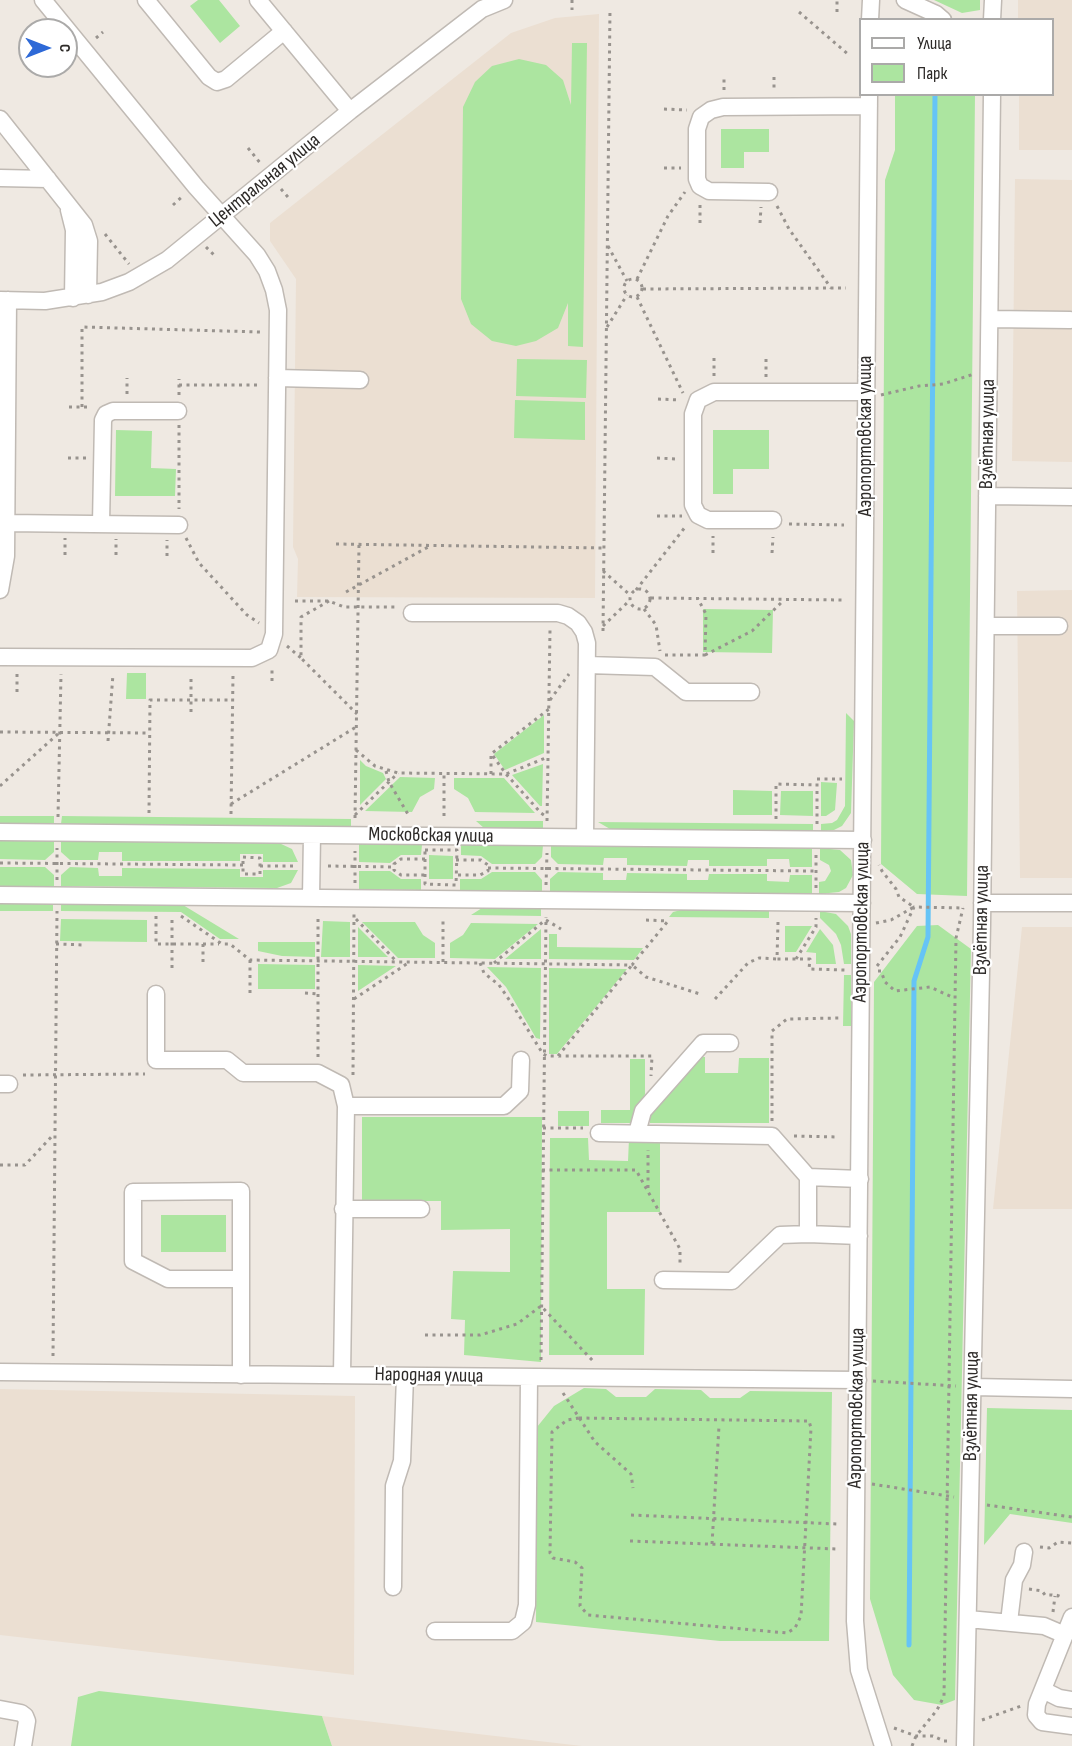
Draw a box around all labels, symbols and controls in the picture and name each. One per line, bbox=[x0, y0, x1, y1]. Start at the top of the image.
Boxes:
north arrow bbox=[18, 18, 78, 78]
legend bbox=[859, 18, 1054, 96]
text: Улица bbox=[917, 33, 952, 54]
text: С bbox=[55, 44, 74, 52]
text: Парк bbox=[917, 63, 947, 84]
street label: Центральная улица bbox=[205, 129, 325, 233]
street label: Аэропортовская улица bbox=[854, 356, 878, 516]
street label: Взлётная улица bbox=[975, 379, 1001, 489]
street label: Московская улица bbox=[368, 823, 494, 849]
street label: Аэропортовская улица bbox=[849, 841, 875, 1003]
street label: Взлётная улица bbox=[969, 865, 995, 975]
street label: Аэропортовская улица bbox=[844, 1327, 870, 1489]
street label: Взлётная улица bbox=[959, 1351, 985, 1461]
street label: Народная улица bbox=[374, 1363, 484, 1389]

